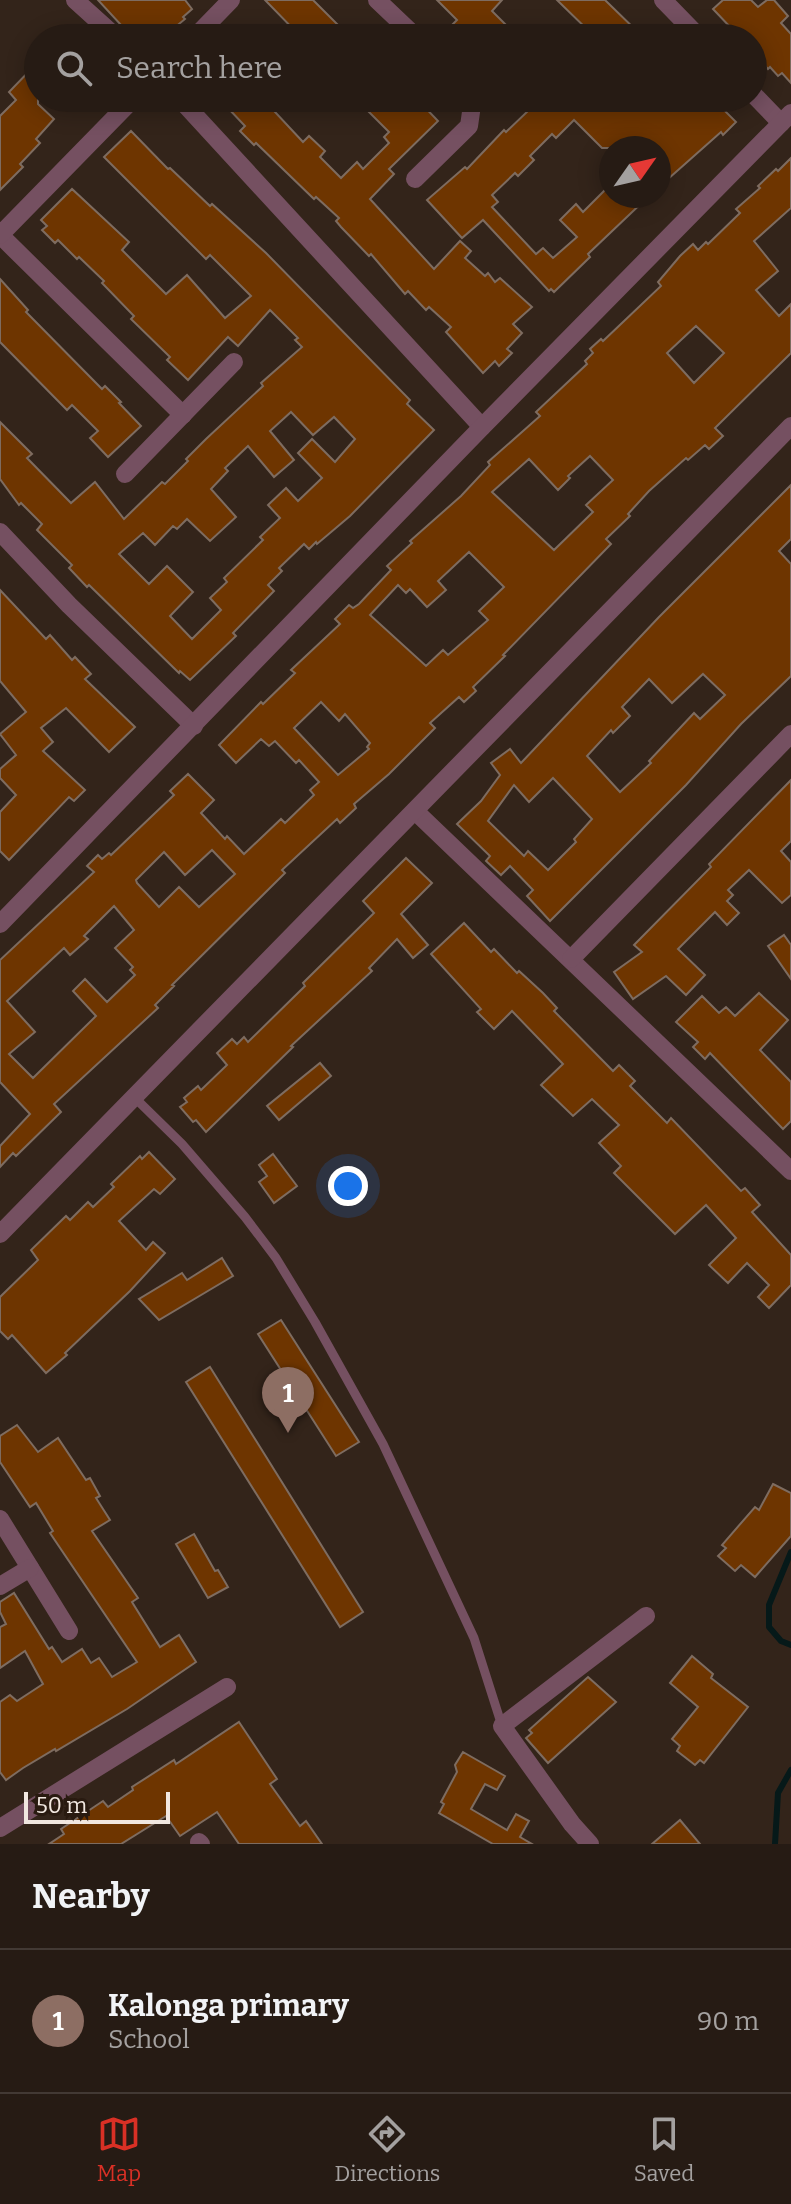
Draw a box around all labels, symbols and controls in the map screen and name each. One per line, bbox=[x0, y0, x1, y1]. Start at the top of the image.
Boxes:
search box bbox=[24, 24, 767, 112]
icon: search bbox=[52, 46, 96, 90]
text: Search here bbox=[116, 50, 283, 86]
north arrow bbox=[599, 136, 671, 208]
your location bbox=[328, 1166, 368, 1206]
pin: 1 bbox=[262, 1367, 314, 1433]
scale bar bbox=[24, 1788, 170, 1824]
text: 50 m bbox=[36, 1792, 87, 1819]
text: Nearby bbox=[32, 1876, 150, 1917]
text: Kalonga primary bbox=[108, 1988, 349, 2024]
text: 1 bbox=[52, 2006, 64, 2037]
text: 90 m bbox=[697, 2006, 759, 2037]
text: School bbox=[108, 2024, 190, 2055]
tab: Map bbox=[97, 2112, 141, 2187]
tab: Directions bbox=[335, 2112, 440, 2187]
tab: Saved bbox=[634, 2112, 694, 2187]

